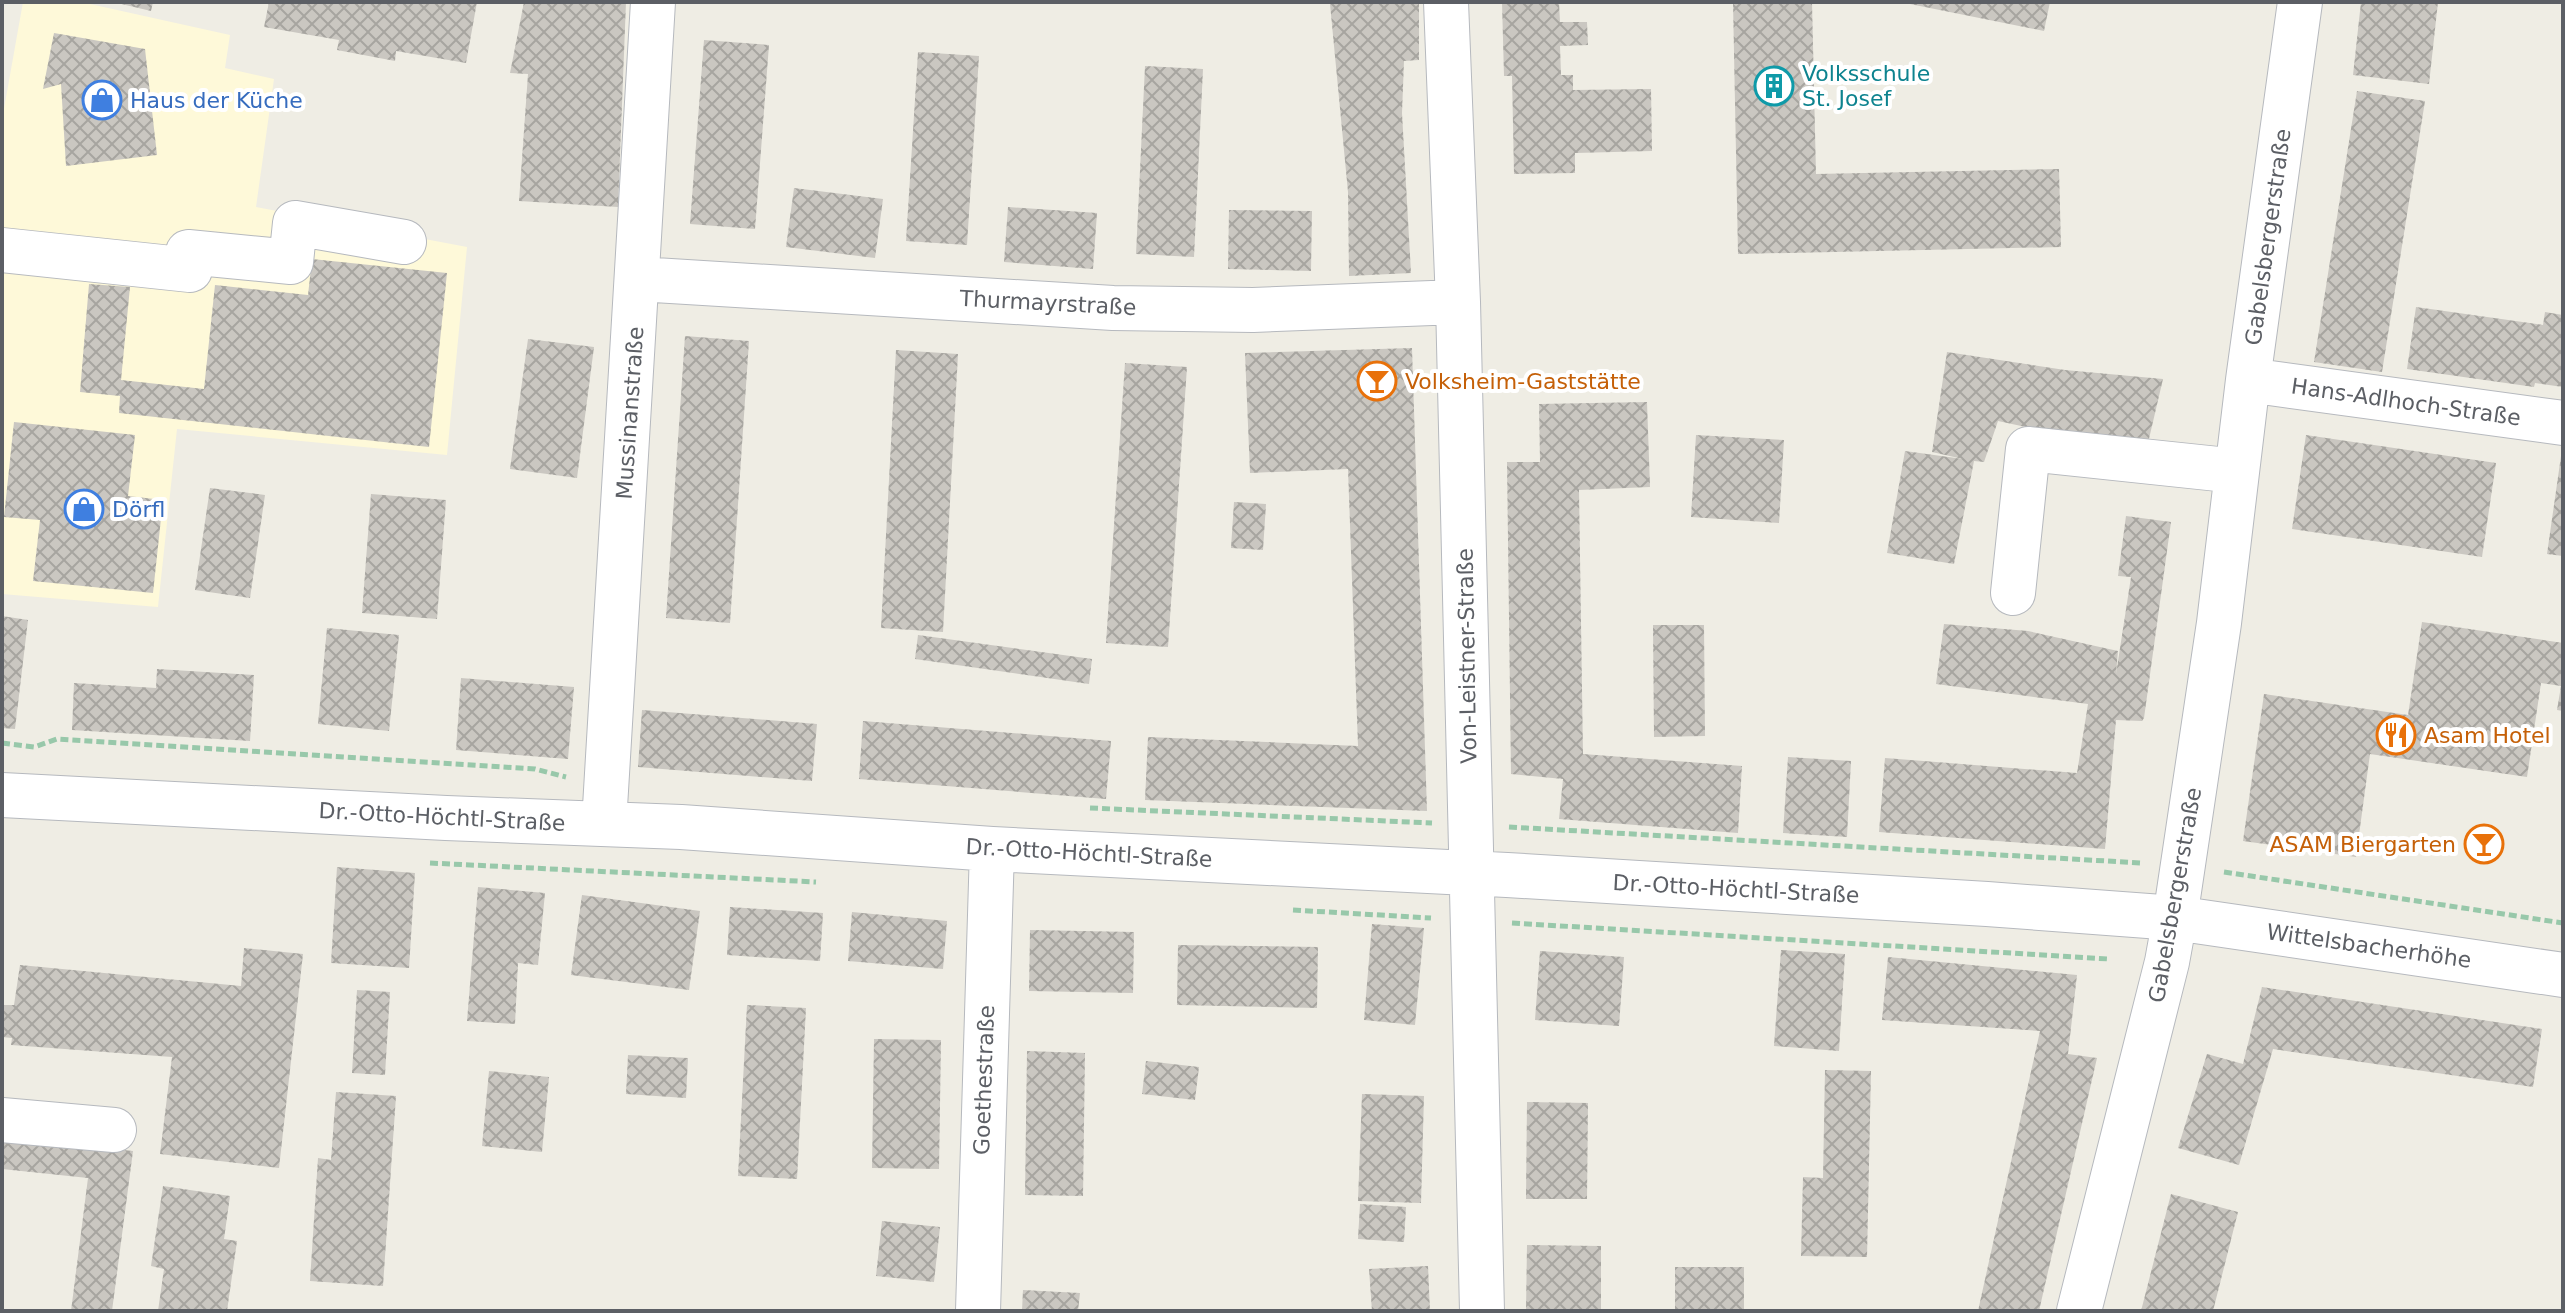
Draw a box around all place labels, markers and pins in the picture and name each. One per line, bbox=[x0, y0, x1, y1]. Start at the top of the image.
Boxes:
place label: Volksschule St. Josef bbox=[1802, 61, 1930, 111]
building icon: Volksschule St. Josef bbox=[1753, 65, 1795, 107]
shop icon: Haus der Küche bbox=[81, 79, 123, 121]
place label: Haus der Küche bbox=[130, 88, 303, 113]
bar icon: Volksheim-Gaststätte bbox=[1356, 360, 1398, 402]
place label: Volksheim-Gaststätte bbox=[1405, 369, 1641, 394]
shop icon: Dörfl bbox=[63, 488, 105, 530]
place label: Dörfl bbox=[112, 497, 165, 522]
restaurant icon: Asam Hotel bbox=[2375, 714, 2417, 756]
place label: Asam Hotel bbox=[2424, 723, 2551, 748]
bar icon: ASAM Biergarten bbox=[2463, 823, 2505, 865]
place label: ASAM Biergarten bbox=[2270, 832, 2456, 857]

